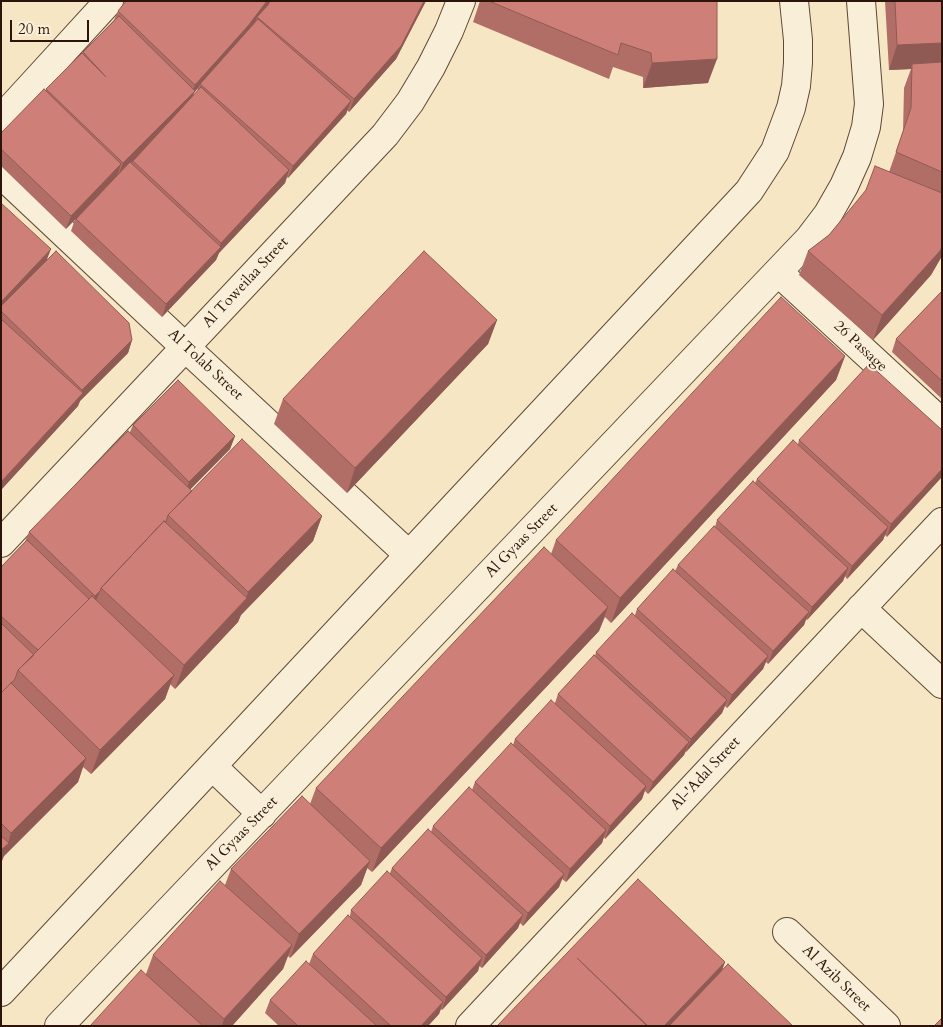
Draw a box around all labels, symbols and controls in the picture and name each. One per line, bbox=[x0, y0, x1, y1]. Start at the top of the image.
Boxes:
scale bar bbox=[12, 10, 91, 42]
text: 20 m bbox=[18, 19, 50, 39]
street label: Al Toweilaa Street bbox=[199, 234, 293, 332]
street label: 26 Passage bbox=[830, 318, 890, 376]
street label: Al Tolab Street bbox=[164, 326, 246, 404]
street label: Al Gyaas Street bbox=[482, 500, 562, 582]
street label: Al-'Adal Street bbox=[667, 734, 745, 814]
street label: Al Gyaas Street bbox=[202, 793, 282, 875]
street label: Al Azib Street bbox=[798, 942, 874, 1016]

